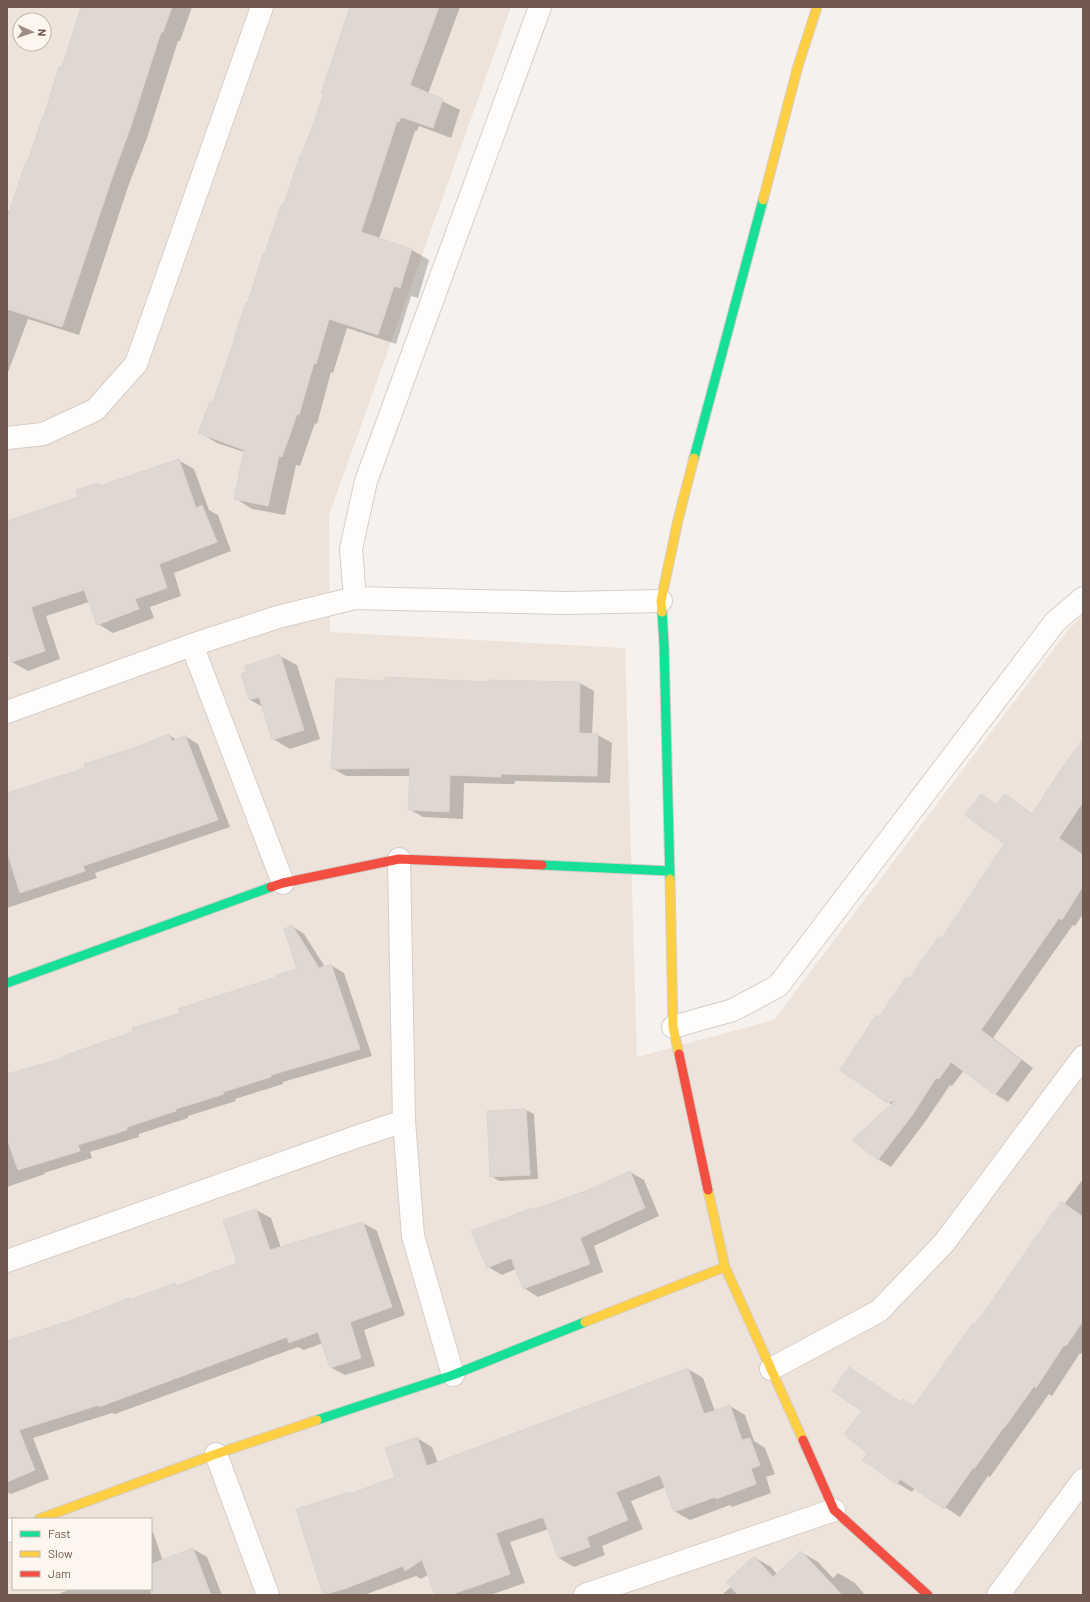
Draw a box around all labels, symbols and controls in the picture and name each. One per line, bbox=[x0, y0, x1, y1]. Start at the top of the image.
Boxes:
north arrow bbox=[12, 12, 52, 52]
text: N bbox=[36, 29, 49, 37]
legend bbox=[12, 1518, 152, 1590]
text: Fast bbox=[48, 1526, 71, 1540]
text: Slow bbox=[48, 1546, 73, 1560]
text: Jam bbox=[48, 1566, 71, 1580]

